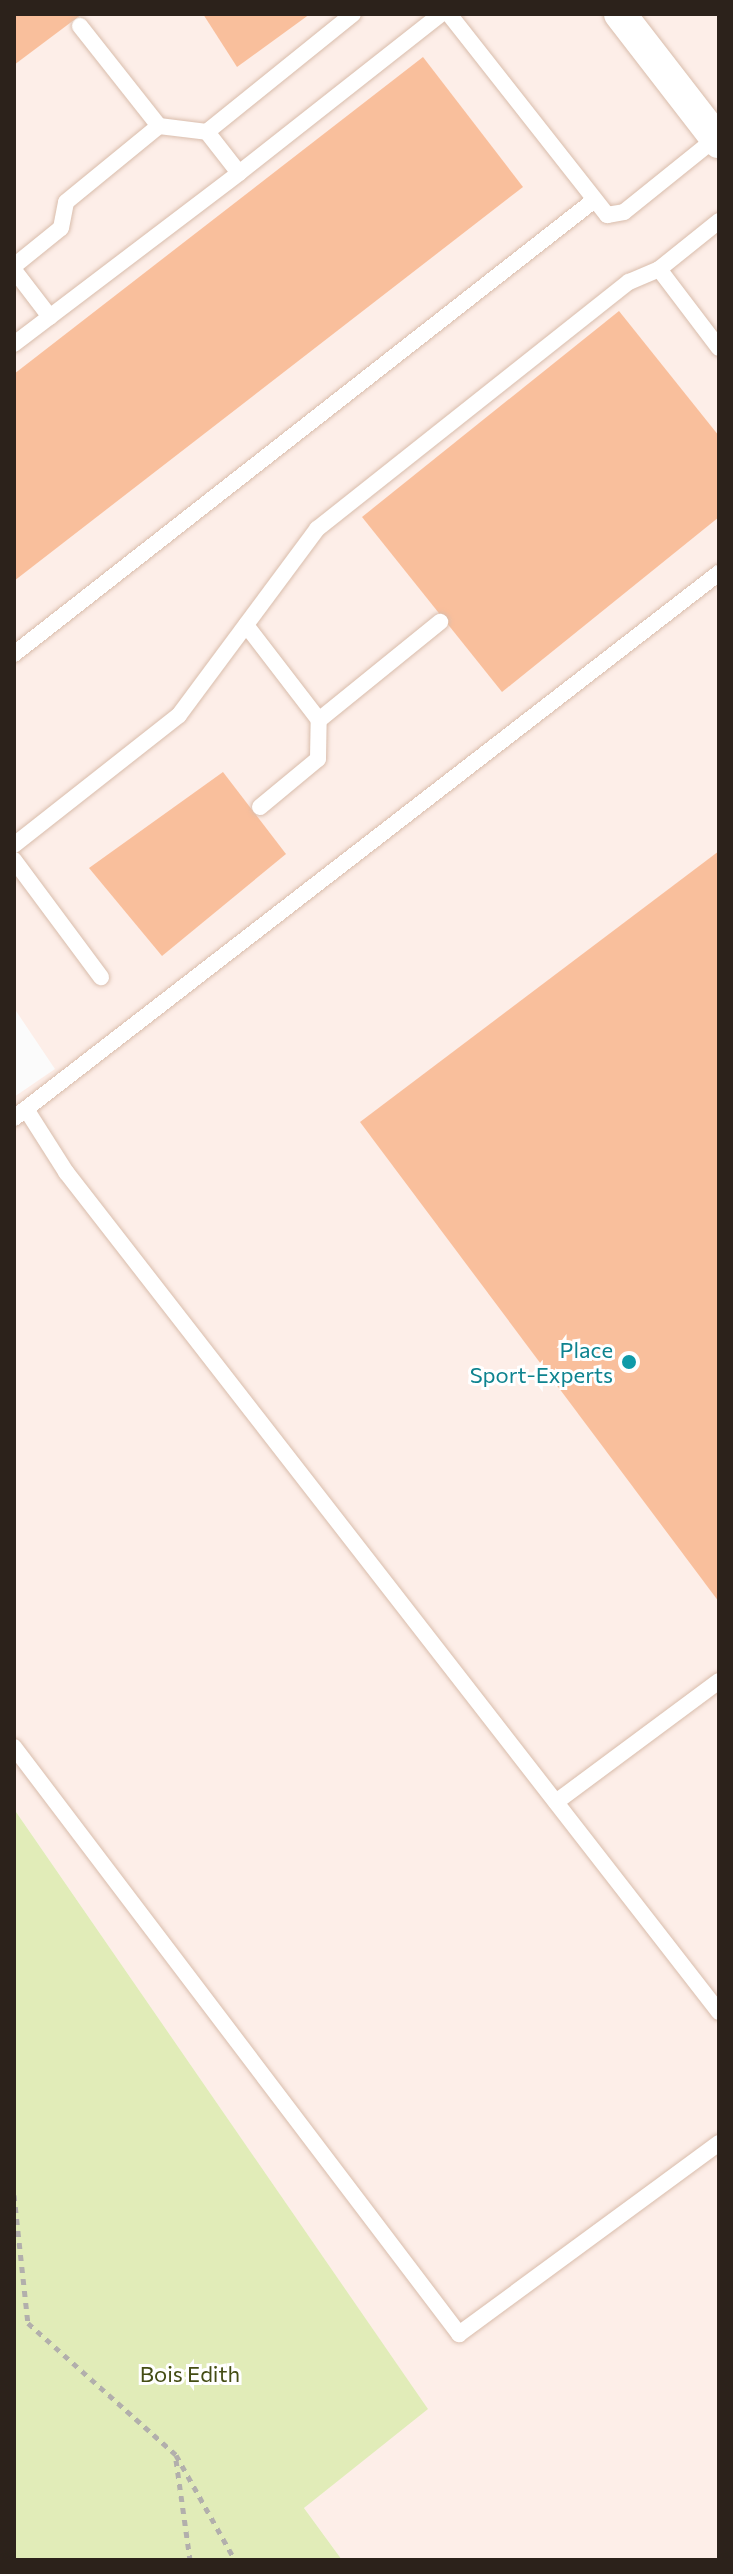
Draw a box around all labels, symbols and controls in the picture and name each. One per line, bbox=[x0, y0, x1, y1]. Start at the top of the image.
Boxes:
place label: Place Sport-Experts bbox=[470, 1336, 613, 1388]
marker: Place Sport-Experts bbox=[620, 1353, 638, 1371]
park label: Bois Edith bbox=[140, 2361, 240, 2387]

